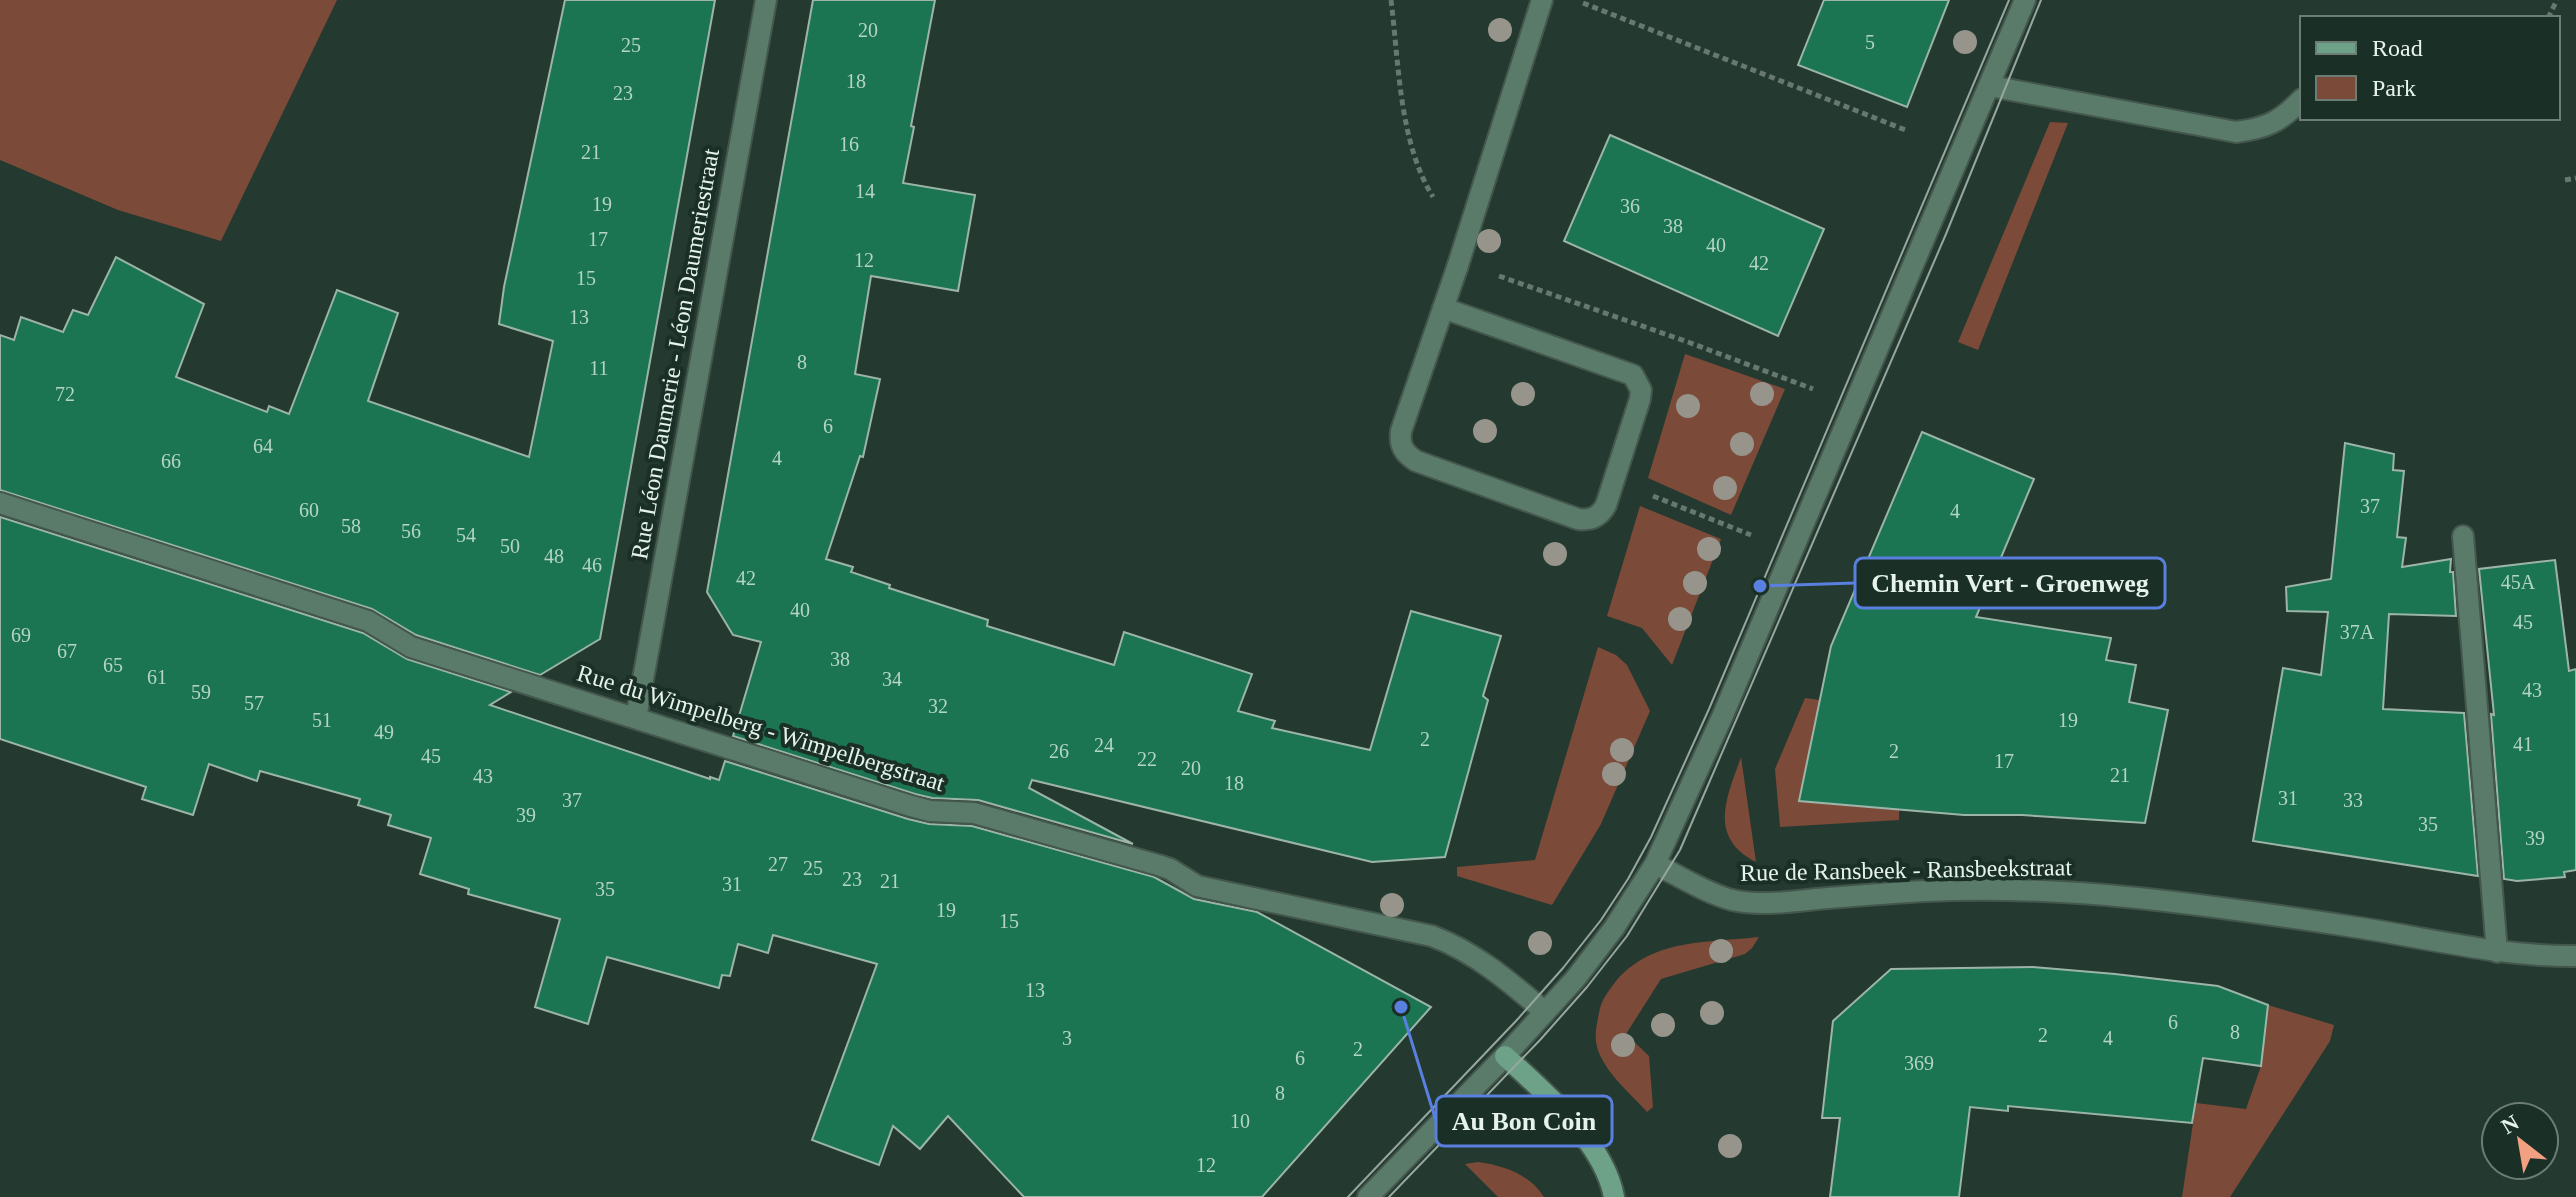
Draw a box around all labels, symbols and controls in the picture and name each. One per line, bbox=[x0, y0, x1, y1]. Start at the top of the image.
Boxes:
legend bbox=[2300, 16, 2560, 120]
house number: 20 bbox=[858, 19, 878, 41]
house number: 5 bbox=[1865, 31, 1875, 53]
house number: 25 bbox=[621, 34, 641, 56]
text: Road bbox=[2372, 35, 2423, 61]
house number: 18 bbox=[846, 70, 866, 92]
text: Park bbox=[2372, 75, 2416, 101]
house number: 23 bbox=[613, 82, 633, 104]
house number: 16 bbox=[839, 133, 859, 155]
house number: 21 bbox=[581, 141, 601, 163]
street label: Rue Léon Daumerie - Léon Daumeriestraat bbox=[626, 146, 724, 561]
house number: 14 bbox=[855, 180, 875, 202]
house number: 19 bbox=[592, 193, 612, 215]
house number: 36 bbox=[1620, 195, 1640, 217]
house number: 38 bbox=[1663, 215, 1683, 237]
house number: 17 bbox=[588, 228, 608, 250]
house number: 40 bbox=[1706, 234, 1726, 256]
house number: 12 bbox=[854, 249, 874, 271]
house number: 42 bbox=[1749, 252, 1769, 274]
house number: 15 bbox=[576, 267, 596, 289]
house number: 13 bbox=[569, 306, 589, 328]
house number: 8 bbox=[797, 351, 807, 373]
house number: 11 bbox=[589, 357, 609, 379]
house number: 72 bbox=[55, 383, 75, 405]
house number: 6 bbox=[823, 415, 833, 437]
house number: 64 bbox=[253, 435, 273, 457]
house number: 4 bbox=[772, 447, 782, 469]
house number: 66 bbox=[161, 450, 181, 472]
house number: 37 bbox=[2360, 495, 2380, 517]
house number: 60 bbox=[299, 499, 319, 521]
house number: 4 bbox=[1950, 500, 1960, 522]
house number: 58 bbox=[341, 515, 361, 537]
house number: 56 bbox=[401, 520, 421, 542]
house number: 54 bbox=[456, 524, 476, 546]
house number: 50 bbox=[500, 535, 520, 557]
house number: 48 bbox=[544, 545, 564, 567]
house number: 46 bbox=[582, 554, 602, 576]
callout: Chemin Vert - Groenweg bbox=[1855, 558, 2165, 608]
house number: 42 bbox=[736, 567, 756, 589]
text: Chemin Vert - Groenweg bbox=[1871, 569, 2149, 598]
house number: 45A bbox=[2501, 571, 2536, 593]
house number: 40 bbox=[790, 599, 810, 621]
house number: 45 bbox=[2513, 611, 2533, 633]
house number: 37A bbox=[2340, 621, 2375, 643]
house number: 69 bbox=[11, 624, 31, 646]
house number: 67 bbox=[57, 640, 77, 662]
house number: 38 bbox=[830, 648, 850, 670]
house number: 65 bbox=[103, 654, 123, 676]
street label: Rue du Wimpelberg - Wimpelbergstraat bbox=[574, 660, 948, 796]
house number: 61 bbox=[147, 666, 167, 688]
house number: 34 bbox=[882, 668, 902, 690]
house number: 43 bbox=[2522, 679, 2542, 701]
house number: 59 bbox=[191, 681, 211, 703]
house number: 57 bbox=[244, 692, 264, 714]
house number: 32 bbox=[928, 695, 948, 717]
house number: 51 bbox=[312, 709, 332, 731]
house number: 19 bbox=[2058, 709, 2078, 731]
house number: 49 bbox=[374, 721, 394, 743]
house number: 2 bbox=[1420, 728, 1430, 750]
house number: 41 bbox=[2513, 733, 2533, 755]
house number: 24 bbox=[1094, 734, 1114, 756]
house number: 26 bbox=[1049, 740, 1069, 762]
house number: 2 bbox=[1889, 740, 1899, 762]
house number: 45 bbox=[421, 745, 441, 767]
house number: 22 bbox=[1137, 748, 1157, 770]
house number: 17 bbox=[1994, 750, 2014, 772]
house number: 20 bbox=[1181, 757, 1201, 779]
house number: 21 bbox=[2110, 764, 2130, 786]
house number: 43 bbox=[473, 765, 493, 787]
house number: 18 bbox=[1224, 772, 1244, 794]
house number: 31 bbox=[2278, 787, 2298, 809]
house number: 37 bbox=[562, 789, 582, 811]
house number: 33 bbox=[2343, 789, 2363, 811]
house number: 39 bbox=[516, 804, 536, 826]
house number: 35 bbox=[2418, 813, 2438, 835]
house number: 39 bbox=[2525, 827, 2545, 849]
house number: 27 bbox=[768, 853, 788, 875]
street label: Rue de Ransbeek - Ransbeekstraat bbox=[1740, 854, 2072, 886]
house number: 25 bbox=[803, 857, 823, 879]
house number: 23 bbox=[842, 868, 862, 890]
house number: 21 bbox=[880, 870, 900, 892]
house number: 31 bbox=[722, 873, 742, 895]
house number: 35 bbox=[595, 878, 615, 900]
house number: 19 bbox=[936, 899, 956, 921]
house number: 15 bbox=[999, 910, 1019, 932]
house number: 13 bbox=[1025, 979, 1045, 1001]
house number: 6 bbox=[2168, 1011, 2178, 1033]
house number: 8 bbox=[2230, 1021, 2240, 1043]
house number: 2 bbox=[2038, 1024, 2048, 1046]
house number: 3 bbox=[1062, 1027, 1072, 1049]
house number: 4 bbox=[2103, 1027, 2113, 1049]
house number: 2 bbox=[1353, 1038, 1363, 1060]
house number: 6 bbox=[1295, 1047, 1305, 1069]
house number: 369 bbox=[1904, 1052, 1934, 1074]
house number: 8 bbox=[1275, 1082, 1285, 1104]
callout: Au Bon Coin bbox=[1436, 1096, 1612, 1146]
north arrow bbox=[2480, 1101, 2560, 1181]
text: Au Bon Coin bbox=[1452, 1107, 1597, 1136]
text: N bbox=[2497, 1109, 2523, 1139]
house number: 10 bbox=[1230, 1110, 1250, 1132]
house number: 12 bbox=[1196, 1154, 1216, 1176]

